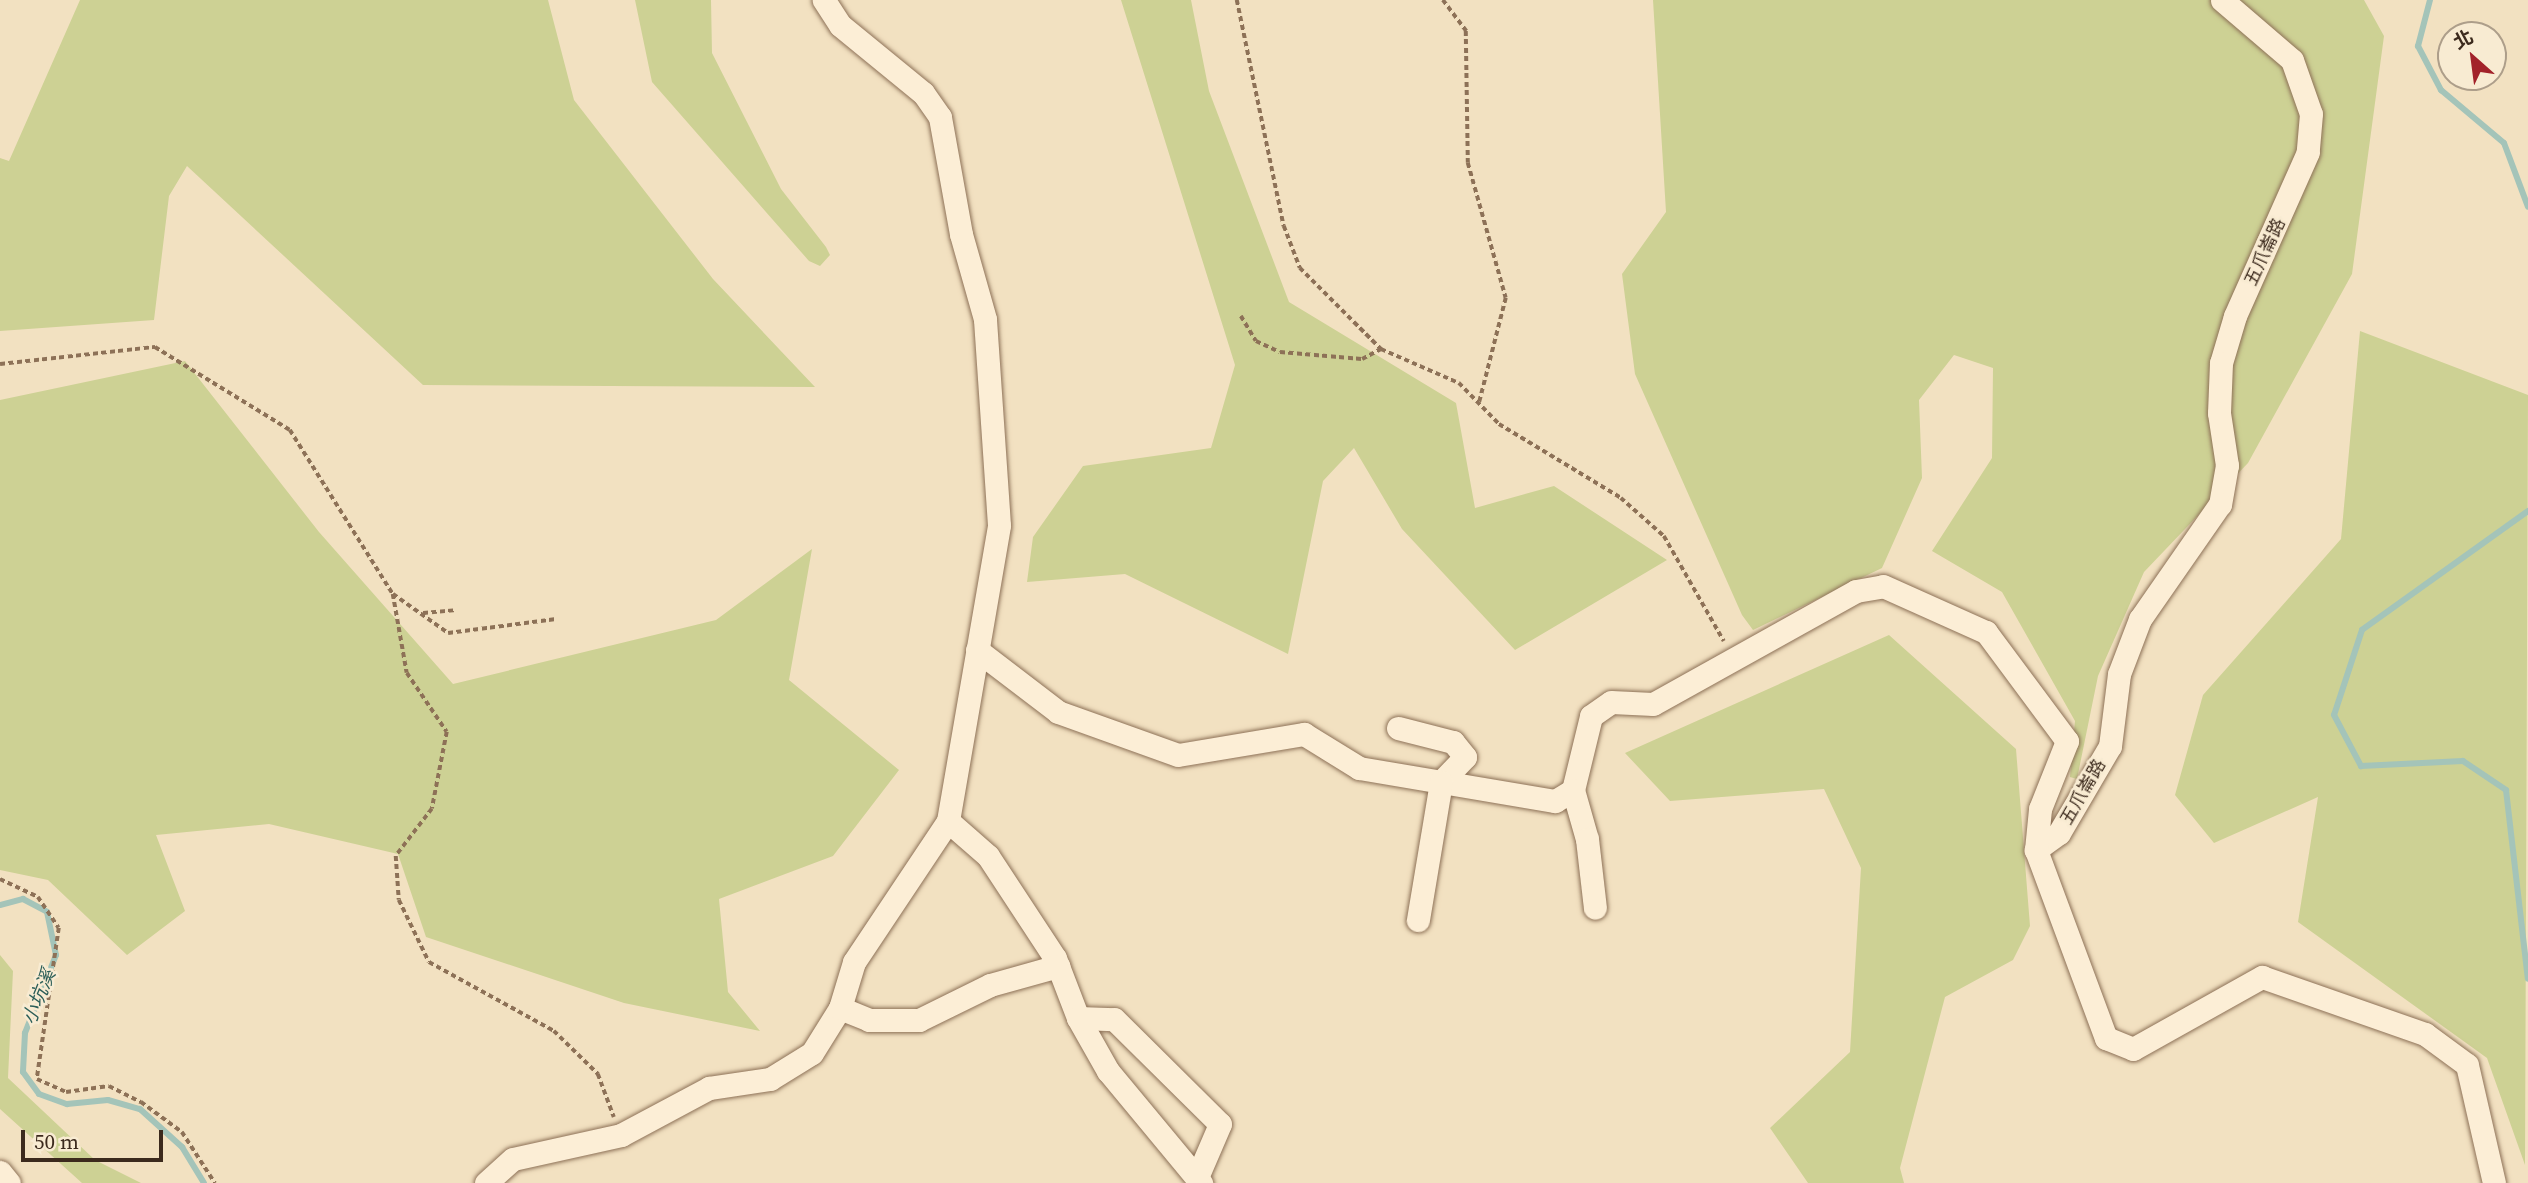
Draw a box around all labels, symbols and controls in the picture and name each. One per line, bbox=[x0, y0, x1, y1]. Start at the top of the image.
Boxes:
north arrow bbox=[2437, 21, 2507, 91]
text: 北 bbox=[2449, 23, 2478, 55]
street label: 五爪崙路 bbox=[2240, 215, 2290, 289]
street label: 五爪崙路 bbox=[2056, 755, 2110, 829]
water label: 小坑溪 bbox=[18, 966, 60, 1028]
scale bar bbox=[24, 1116, 166, 1160]
text: 50 m bbox=[34, 1127, 79, 1156]

